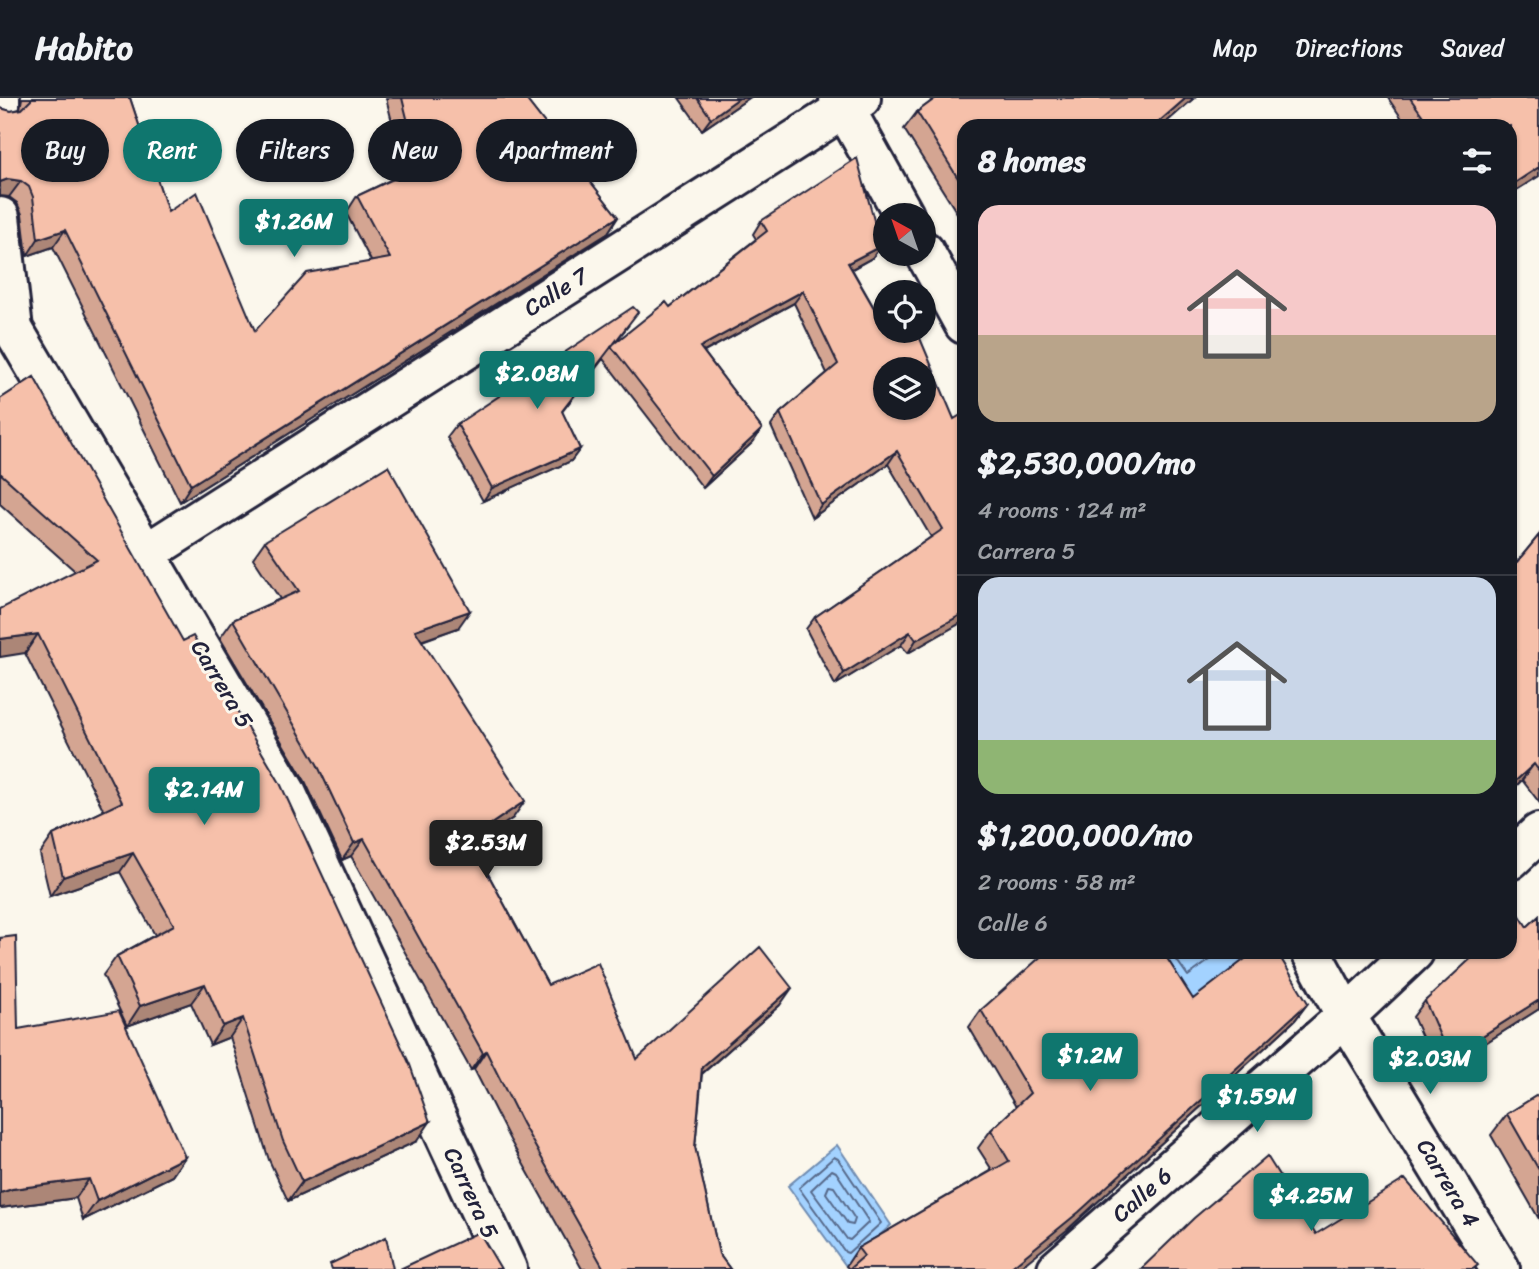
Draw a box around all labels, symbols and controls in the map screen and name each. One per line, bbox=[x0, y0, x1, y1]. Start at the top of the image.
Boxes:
text: Habito bbox=[35, 19, 133, 77]
text: Map bbox=[1213, 27, 1257, 69]
text: Directions bbox=[1295, 27, 1403, 69]
text: Saved bbox=[1441, 27, 1504, 69]
chip: Buy bbox=[21, 119, 109, 182]
chip: Rent bbox=[123, 119, 222, 182]
chip: Filters bbox=[236, 119, 354, 182]
chip: New bbox=[368, 119, 462, 182]
chip: Apartment bbox=[476, 119, 637, 182]
text: 8 homes bbox=[978, 134, 1086, 188]
icon: filters bbox=[1458, 142, 1496, 180]
pin: $1.26M bbox=[237, 200, 351, 259]
text: $1.26M bbox=[255, 201, 333, 242]
north arrow bbox=[873, 203, 936, 266]
map controls bbox=[873, 203, 936, 420]
icon: home bbox=[1174, 251, 1300, 377]
street label: Calle 7 bbox=[515, 255, 598, 328]
button: locate bbox=[873, 280, 936, 343]
pin: $2.08M bbox=[480, 352, 594, 411]
text: $2.08M bbox=[496, 353, 578, 394]
button: layers bbox=[873, 357, 936, 420]
text: $2,530,000/mo bbox=[978, 436, 1195, 490]
text: 4 rooms · 124 m² bbox=[978, 490, 1147, 531]
text: Carrera 5 bbox=[978, 531, 1076, 572]
icon: home bbox=[1174, 623, 1300, 749]
street label: Carrera 5 bbox=[179, 632, 265, 736]
pin: $2.14M bbox=[147, 768, 261, 827]
text: $2.14M bbox=[165, 769, 243, 810]
text: $1,200,000/mo bbox=[978, 808, 1192, 862]
pin: $2.53M bbox=[429, 820, 543, 880]
text: $2.53M bbox=[445, 822, 527, 863]
text: 2 rooms · 58 m² bbox=[978, 862, 1136, 903]
text: Calle 6 bbox=[978, 903, 1048, 944]
pin: $1.2M bbox=[1041, 1034, 1139, 1093]
text: $1.2M bbox=[1058, 1035, 1122, 1076]
pin: $2.03M bbox=[1373, 1037, 1487, 1096]
text: $2.03M bbox=[1389, 1038, 1471, 1079]
pin: $1.59M bbox=[1200, 1074, 1314, 1134]
text: $1.59M bbox=[1217, 1076, 1297, 1117]
street label: Carrera 4 bbox=[1405, 1130, 1491, 1236]
street label: Carrera 5 bbox=[432, 1140, 510, 1246]
street label: Calle 6 bbox=[1102, 1157, 1182, 1233]
pin: $4.25M bbox=[1254, 1174, 1368, 1233]
text: $4.25M bbox=[1270, 1175, 1352, 1216]

